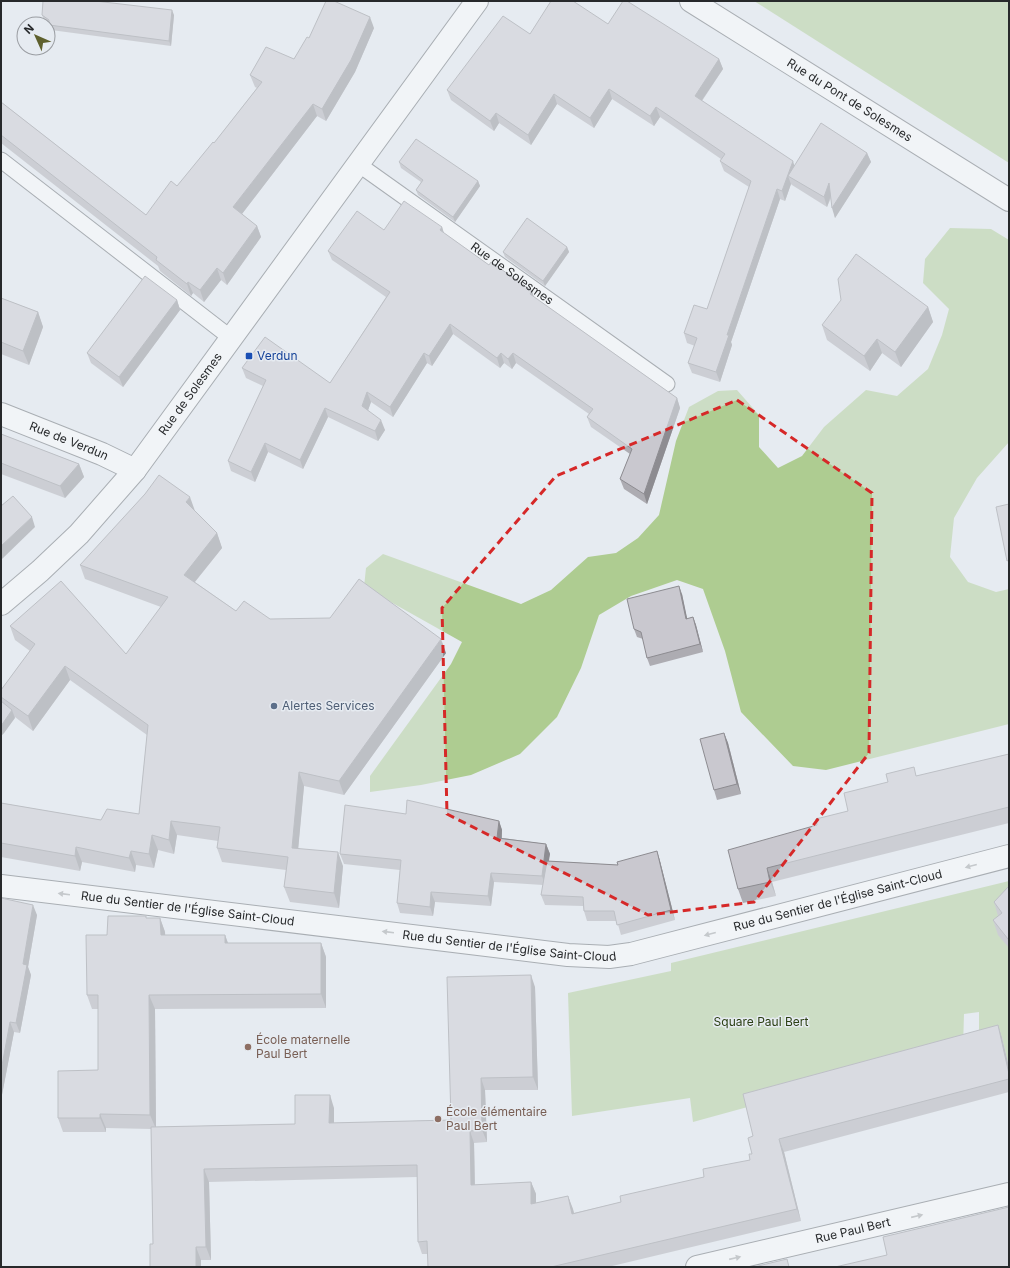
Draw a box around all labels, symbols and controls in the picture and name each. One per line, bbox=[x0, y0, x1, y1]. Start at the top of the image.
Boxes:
north arrow bbox=[16, 16, 56, 56]
text: N bbox=[21, 21, 37, 37]
street label: Rue du Pont de Solesmes bbox=[784, 55, 915, 145]
street label: Rue de Solesmes bbox=[468, 239, 557, 308]
place label: Verdun bbox=[257, 348, 298, 363]
street label: Rue de Solesmes bbox=[155, 350, 225, 438]
marker: Verdun bbox=[244, 351, 254, 361]
street label: Rue de Verdun bbox=[27, 418, 111, 463]
place label: Alertes Services bbox=[282, 698, 375, 713]
marker: Alertes Services bbox=[269, 701, 279, 711]
one-way arrow bbox=[965, 863, 977, 869]
street label: Rue du Sentier de l'Église Saint-Cloud bbox=[732, 866, 944, 934]
street label: Rue du Sentier de l'Église Saint-Cloud bbox=[80, 888, 295, 929]
one-way arrow bbox=[58, 891, 71, 897]
street label: Rue du Sentier de l'Église Saint-Cloud bbox=[402, 927, 617, 964]
one-way arrow bbox=[382, 929, 394, 935]
one-way arrow bbox=[704, 931, 716, 937]
park label: Square Paul Bert bbox=[714, 1014, 808, 1029]
place label: École maternelle Paul Bert bbox=[256, 1032, 350, 1061]
marker: École maternelle Paul Bert bbox=[243, 1042, 253, 1052]
place label: École élémentaire Paul Bert bbox=[446, 1104, 547, 1133]
marker: École élémentaire Paul Bert bbox=[433, 1114, 443, 1124]
one-way arrow bbox=[910, 1213, 923, 1219]
street label: Rue Paul Bert bbox=[814, 1214, 892, 1246]
one-way arrow bbox=[729, 1255, 742, 1261]

